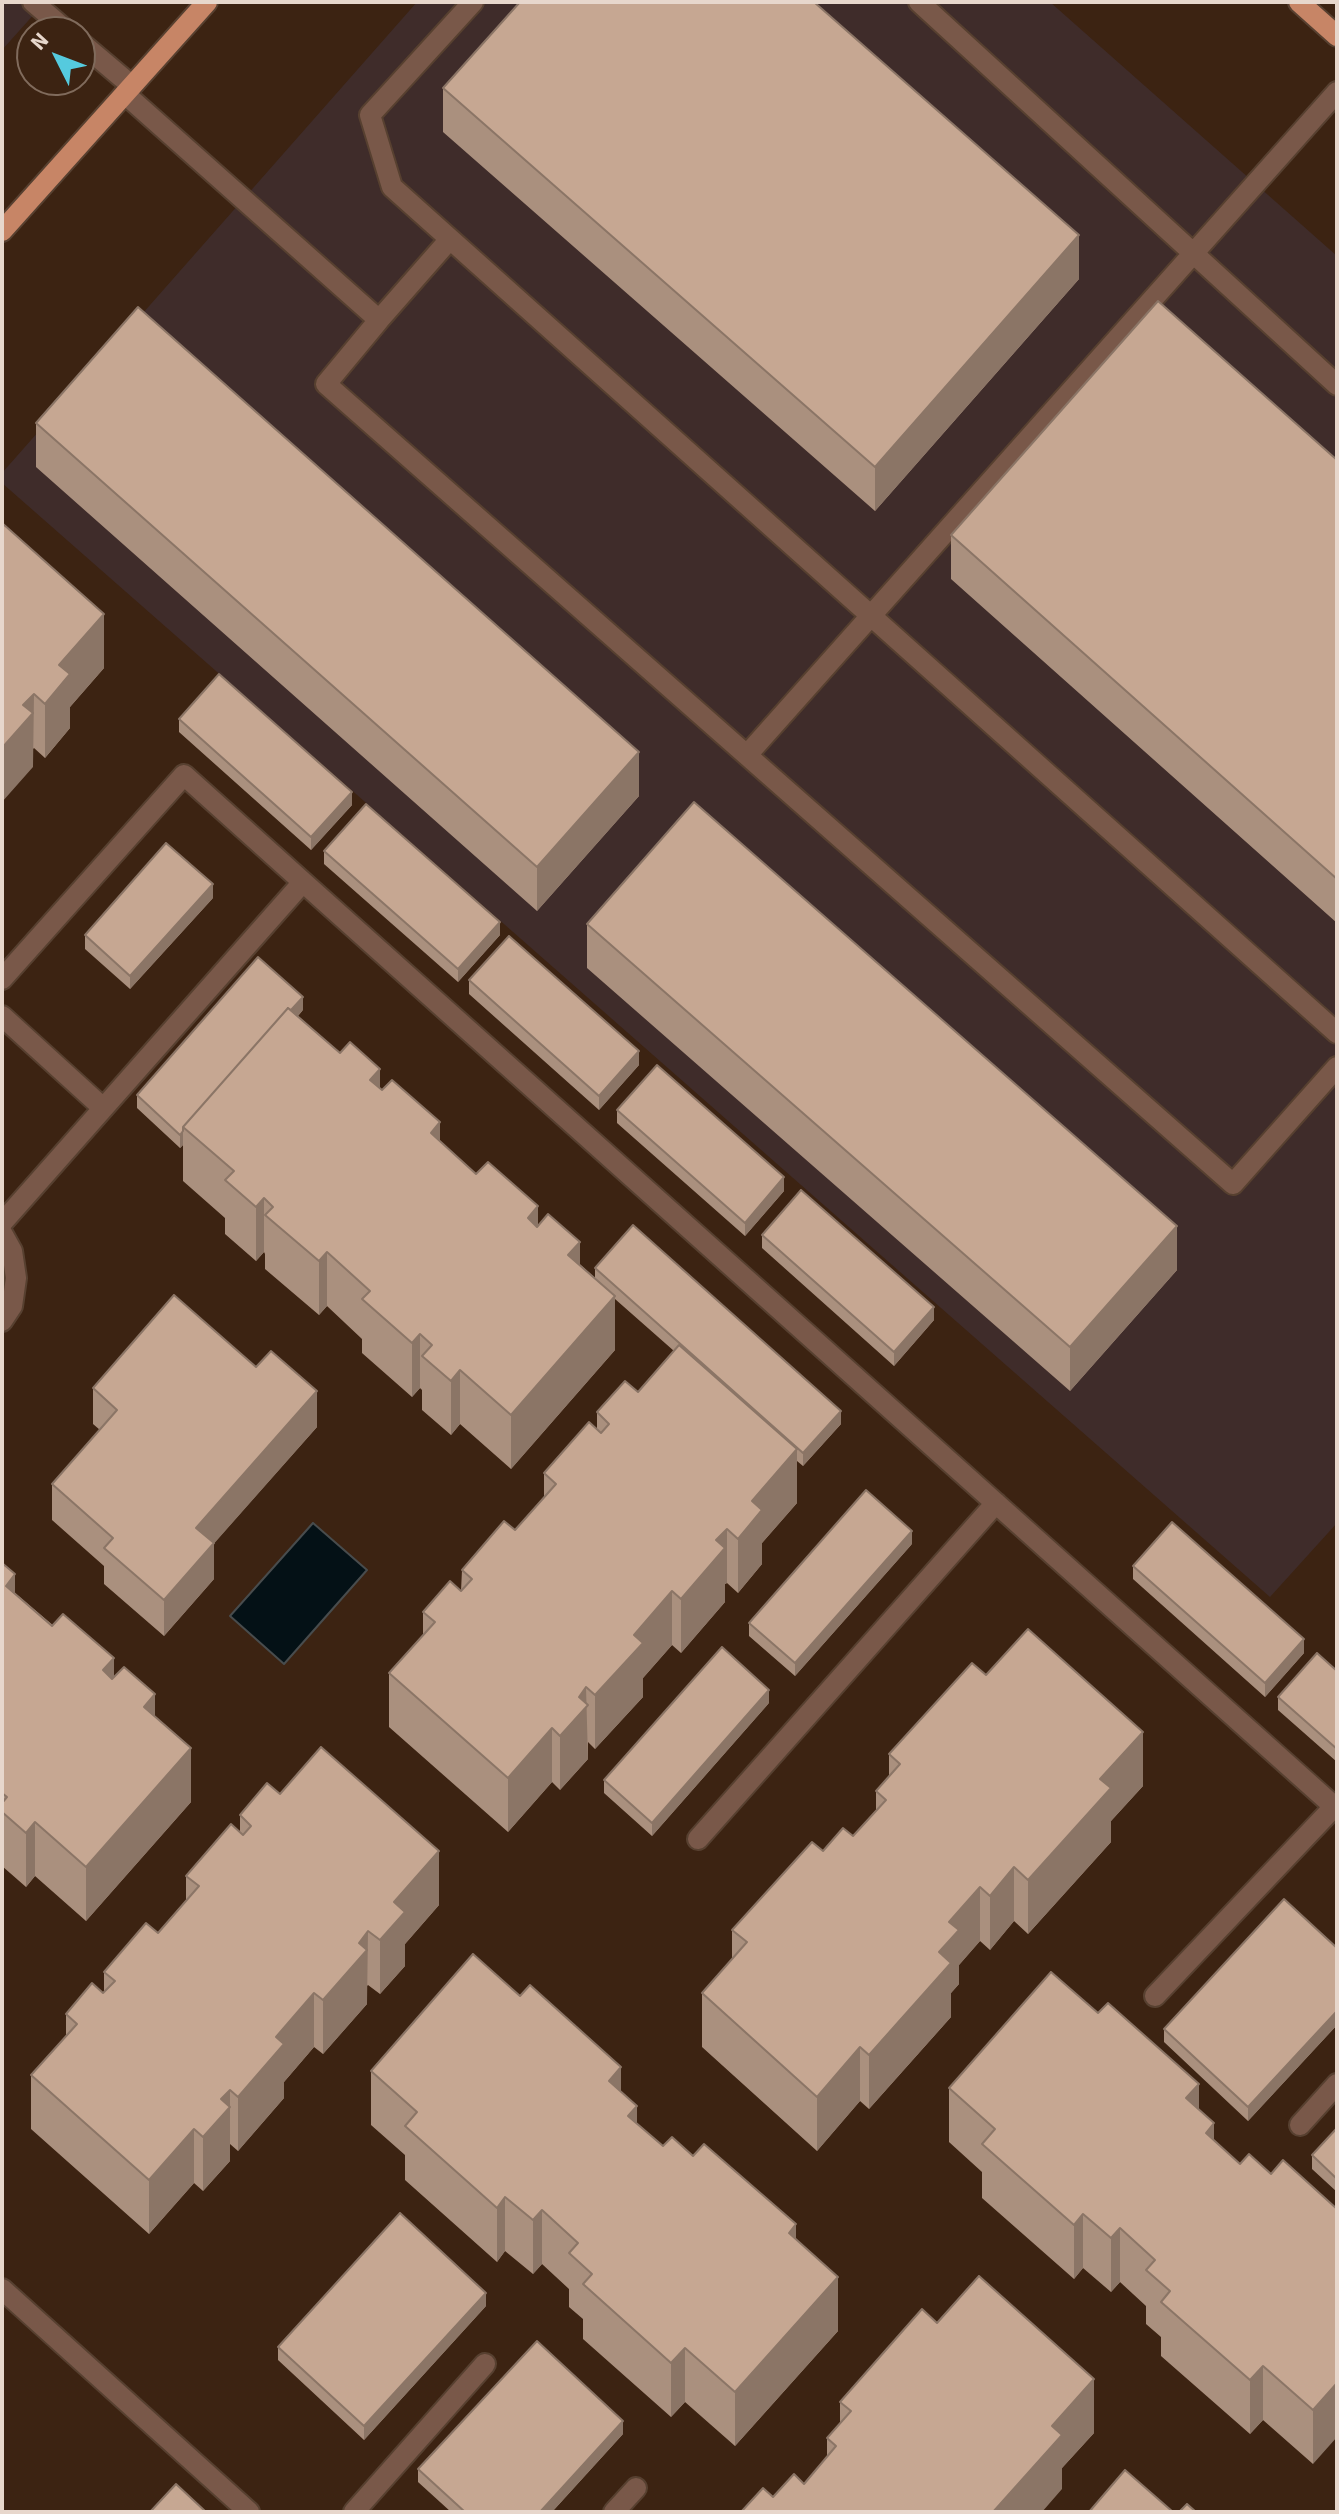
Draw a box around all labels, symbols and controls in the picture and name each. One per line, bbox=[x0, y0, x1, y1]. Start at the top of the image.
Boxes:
north arrow bbox=[16, 16, 96, 96]
text: N bbox=[23, 25, 56, 57]

